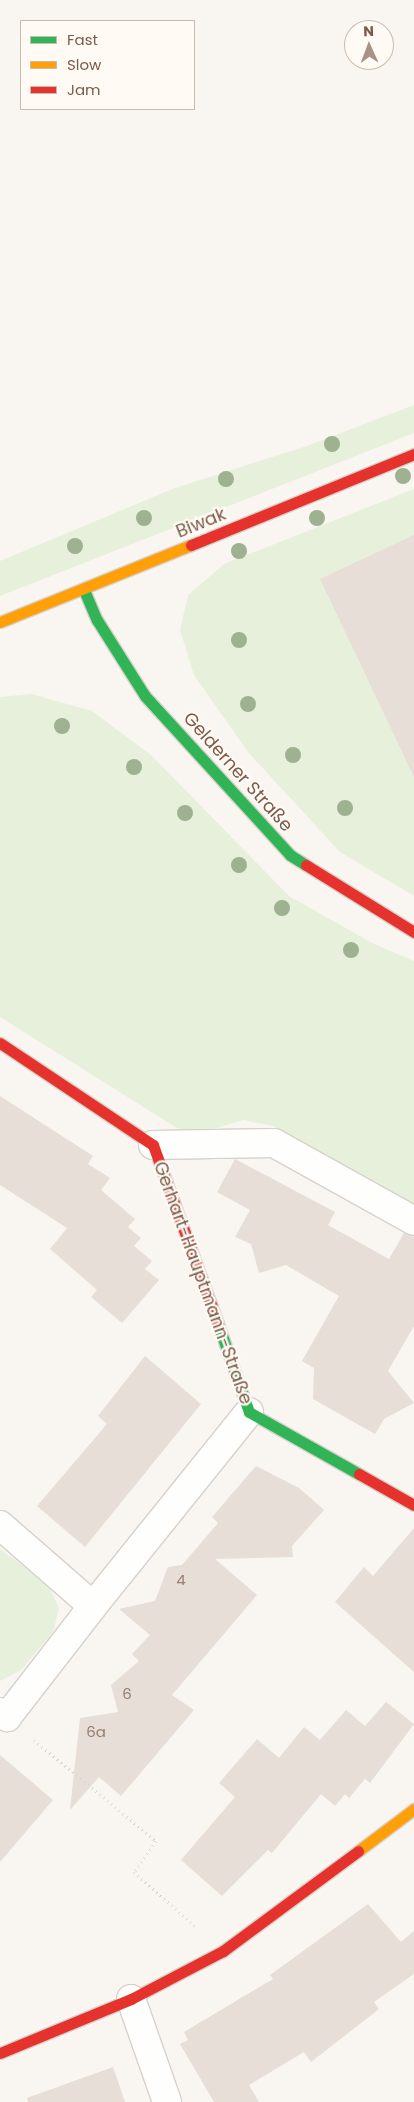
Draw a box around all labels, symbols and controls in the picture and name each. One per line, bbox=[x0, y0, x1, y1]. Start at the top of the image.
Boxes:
legend bbox=[20, 20, 195, 110]
north arrow bbox=[344, 20, 394, 70]
text: N bbox=[363, 21, 374, 41]
text: Fast bbox=[67, 29, 98, 50]
text: Slow bbox=[67, 54, 101, 75]
text: Jam bbox=[67, 79, 101, 100]
street label: Biwak bbox=[173, 503, 229, 543]
street label: Gelderner Straße bbox=[179, 708, 297, 836]
street label: Gerhart-Hauptmann-Straße bbox=[149, 1159, 257, 1407]
house number: 4 bbox=[176, 1571, 186, 1589]
house number: 6 bbox=[122, 1685, 132, 1703]
house number: 6a bbox=[86, 1723, 106, 1741]

